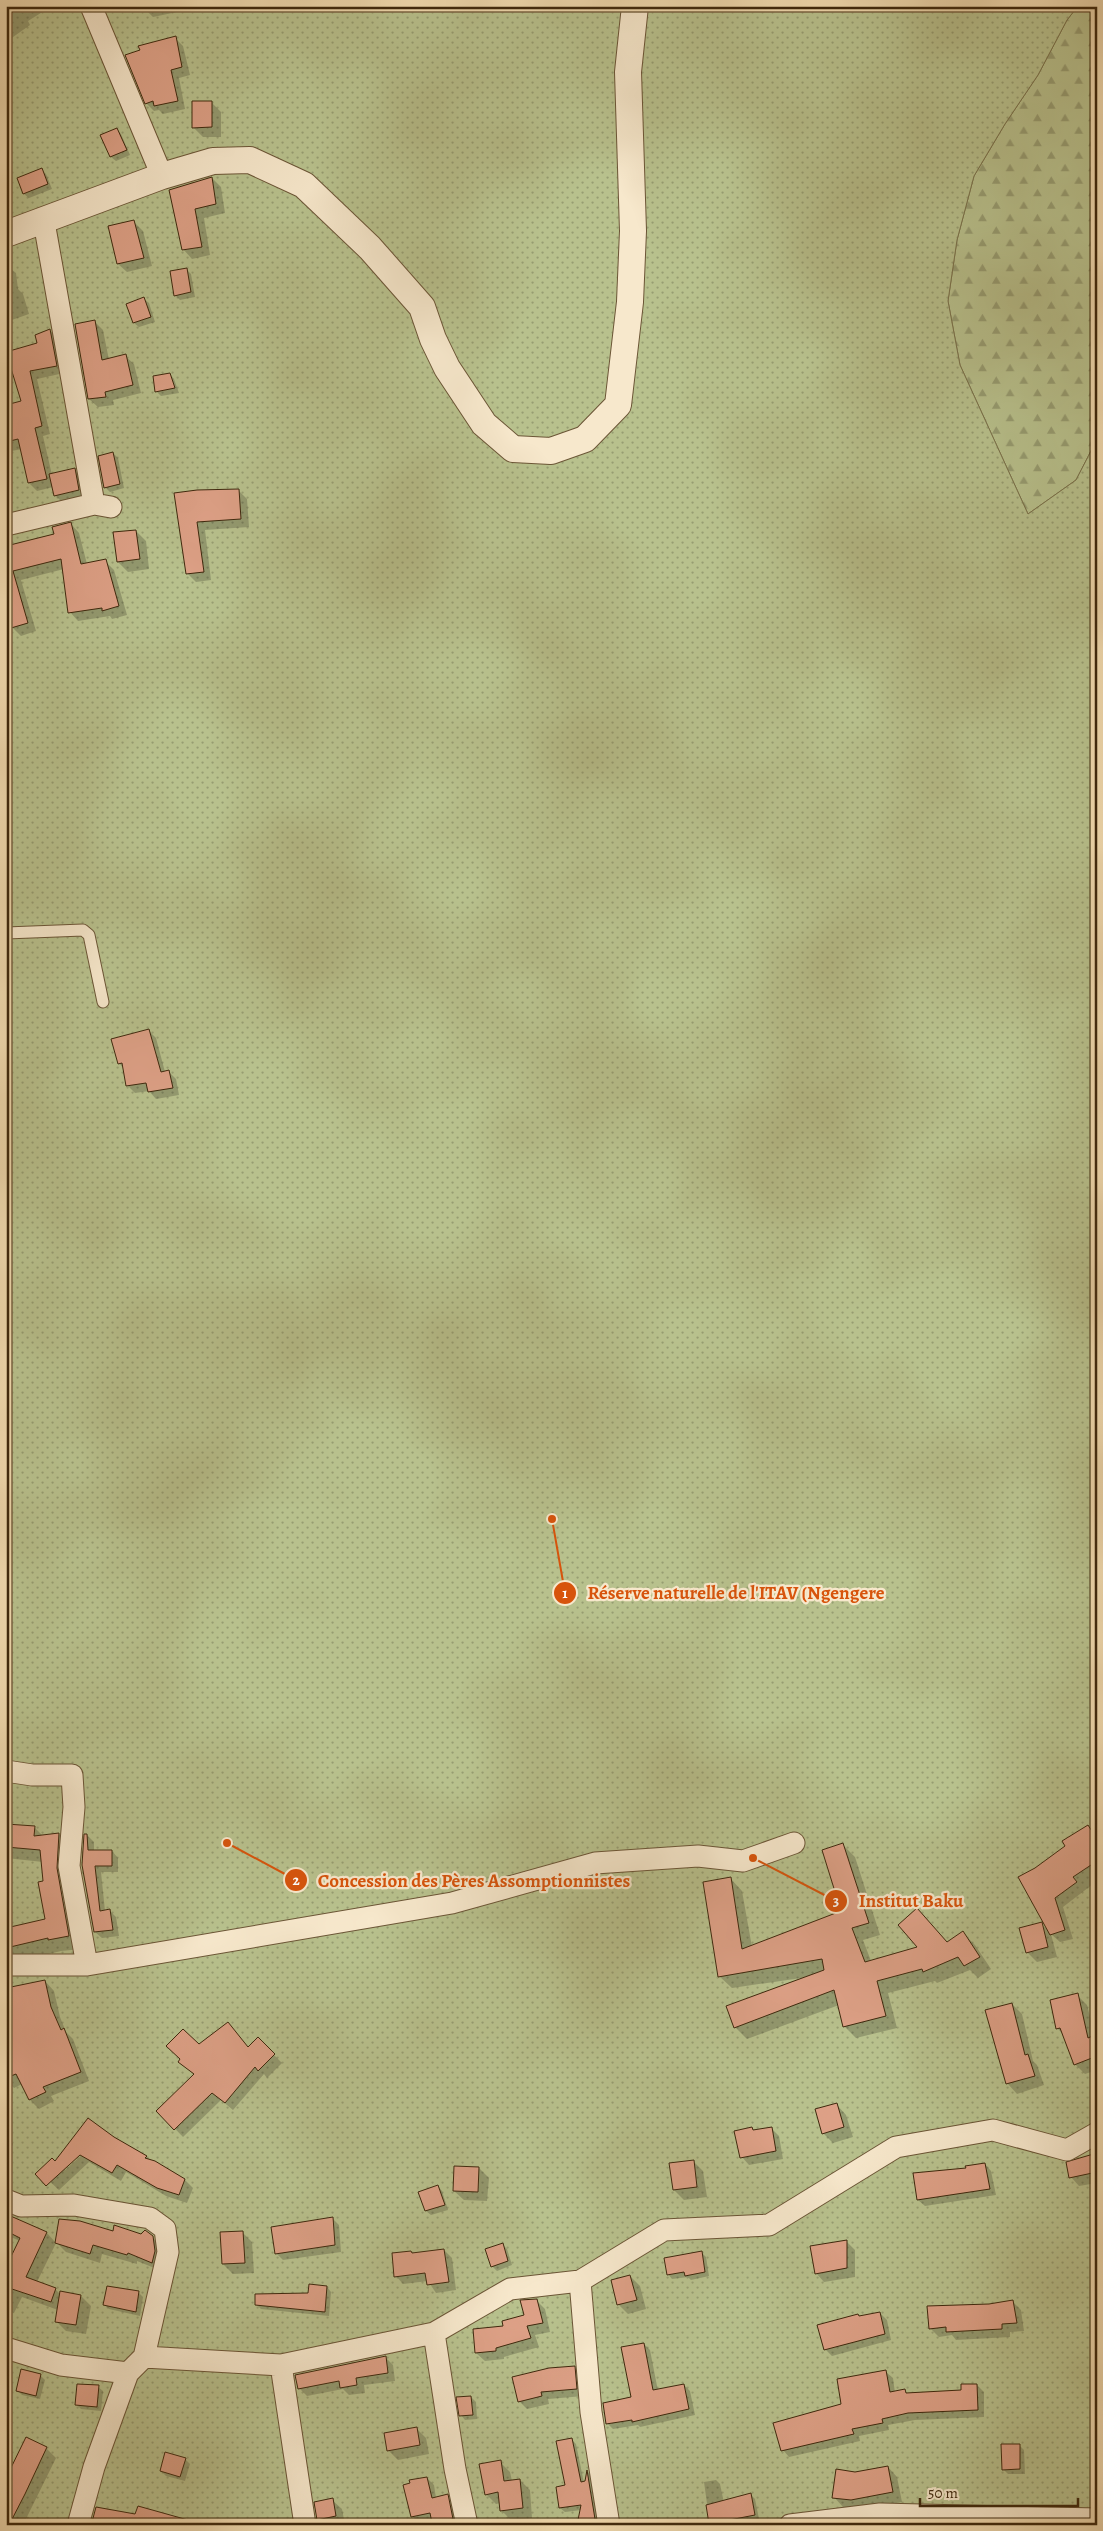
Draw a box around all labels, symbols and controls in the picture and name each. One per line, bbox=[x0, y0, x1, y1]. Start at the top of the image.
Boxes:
callout: Réserve naturelle de l'ITAV (Ngengere bbox=[552, 1576, 894, 1610]
text: Réserve naturelle de l'ITAV (Ngengere bbox=[587, 1580, 885, 1606]
text: 1 bbox=[562, 1583, 568, 1603]
callout: Concession des Pères Assomptionnistes bbox=[283, 1863, 641, 1897]
text: Concession des Pères Assomptionnistes bbox=[318, 1868, 630, 1894]
text: 2 bbox=[292, 1870, 300, 1890]
callout: Institut Baku bbox=[823, 1884, 973, 1918]
text: Institut Baku bbox=[859, 1888, 964, 1914]
text: 3 bbox=[833, 1891, 839, 1911]
scale bar bbox=[920, 2476, 1078, 2508]
text: 50 m bbox=[928, 2483, 958, 2503]

